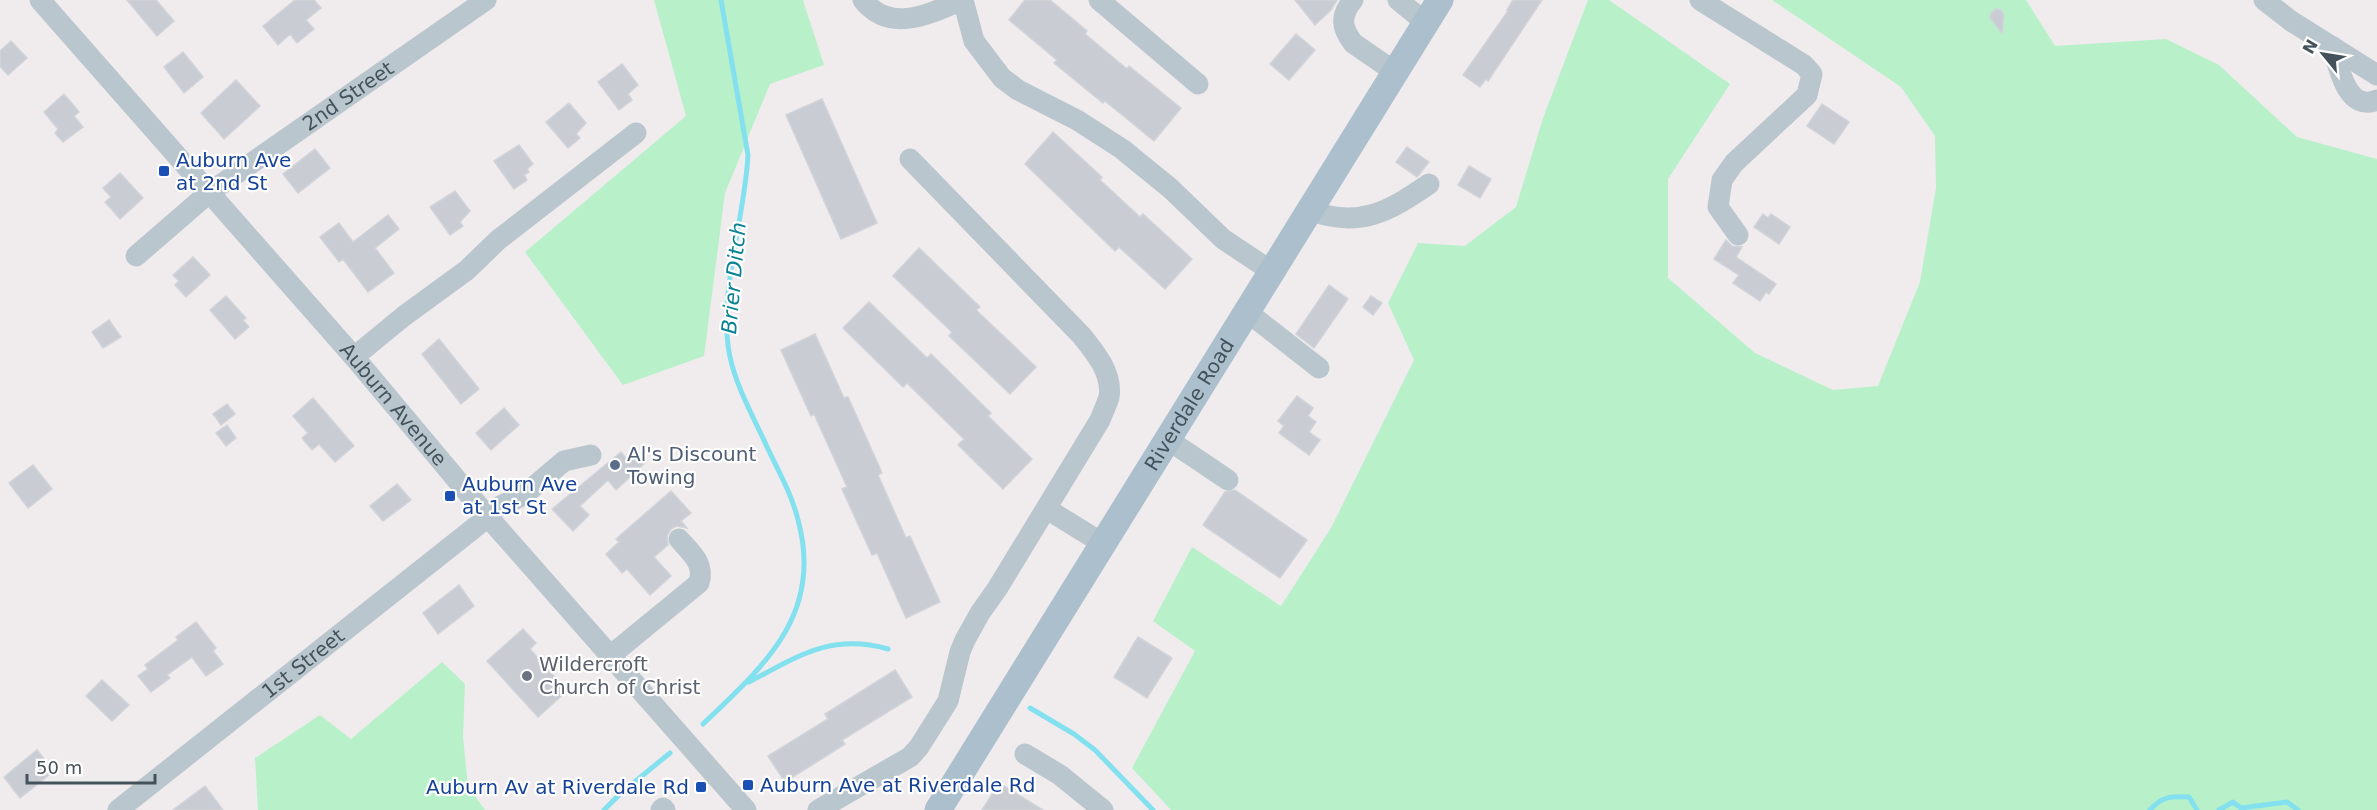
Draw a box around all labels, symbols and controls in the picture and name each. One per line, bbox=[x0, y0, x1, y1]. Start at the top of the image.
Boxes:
north arrow bbox=[2293, 24, 2353, 84]
text: N bbox=[2299, 36, 2322, 57]
street label: 2nd Street bbox=[298, 56, 398, 136]
place label: Auburn Ave at 2nd St bbox=[176, 148, 291, 195]
marker: Auburn Ave at 2nd St bbox=[157, 164, 171, 178]
water label: Brier Ditch bbox=[717, 221, 751, 335]
street label: Riverdale Road bbox=[1139, 334, 1239, 475]
street label: Auburn Avenue bbox=[335, 338, 452, 471]
place label: Al's Discount Towing bbox=[626, 442, 756, 489]
marker: Al's Discount Towing bbox=[608, 458, 622, 472]
place label: Auburn Ave at 1st St bbox=[462, 472, 577, 519]
marker: Auburn Ave at 1st St bbox=[443, 489, 457, 503]
street label: 1st Street bbox=[257, 624, 349, 703]
place label: Wildercroft Church of Christ bbox=[539, 652, 701, 699]
marker: Wildercroft Church of Christ bbox=[520, 669, 534, 683]
scale bar bbox=[27, 747, 154, 785]
text: 50 m bbox=[36, 757, 82, 778]
place label: Auburn Ave at Riverdale Rd bbox=[760, 773, 1035, 797]
place label: Auburn Av at Riverdale Rd bbox=[426, 775, 689, 799]
marker: Auburn Ave at Riverdale Rd bbox=[741, 778, 755, 792]
marker: Auburn Av at Riverdale Rd bbox=[694, 780, 708, 794]

